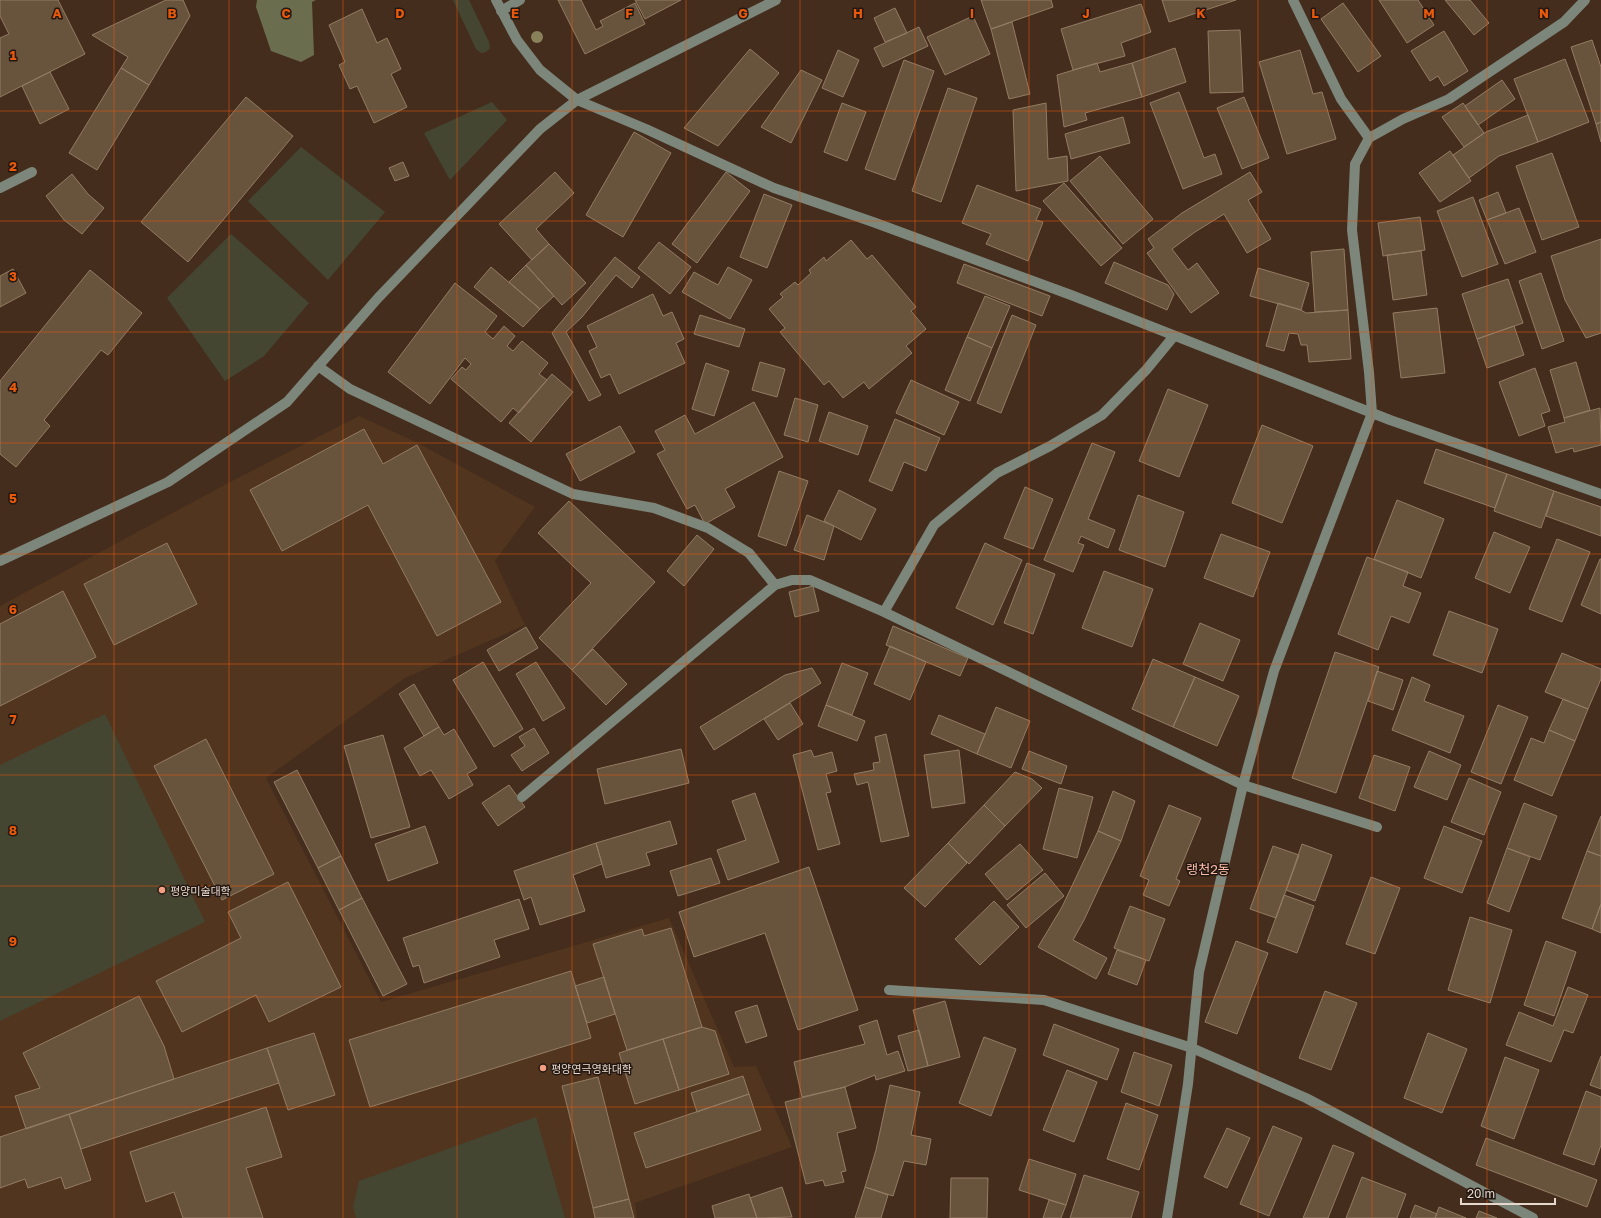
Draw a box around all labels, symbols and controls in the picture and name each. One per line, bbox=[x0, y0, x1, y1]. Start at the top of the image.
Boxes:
text: A bbox=[52, 5, 62, 21]
text: B bbox=[167, 5, 177, 21]
text: C bbox=[281, 5, 291, 21]
text: D bbox=[395, 5, 405, 21]
text: E bbox=[511, 5, 519, 21]
text: F bbox=[625, 5, 633, 21]
text: G bbox=[738, 5, 748, 21]
text: H bbox=[853, 5, 863, 21]
text: I bbox=[970, 5, 974, 21]
text: J bbox=[1082, 5, 1090, 21]
text: K bbox=[1196, 5, 1206, 21]
text: L bbox=[1311, 5, 1319, 21]
text: M bbox=[1423, 5, 1435, 21]
text: N bbox=[1539, 5, 1549, 21]
text: 1 bbox=[10, 47, 17, 63]
text: 2 bbox=[9, 158, 17, 174]
text: 3 bbox=[9, 268, 17, 284]
text: 4 bbox=[9, 379, 17, 395]
text: 5 bbox=[9, 490, 17, 506]
text: 6 bbox=[9, 601, 17, 617]
text: 7 bbox=[9, 711, 17, 727]
text: 8 bbox=[9, 822, 17, 838]
district label: 랭천2동 bbox=[1186, 861, 1230, 877]
place label: 평양미술대학 bbox=[170, 884, 231, 897]
marker: 평양미술대학 bbox=[157, 885, 167, 895]
text: 9 bbox=[9, 933, 17, 949]
place label: 평양연극영화대학 bbox=[551, 1062, 632, 1075]
marker: 평양연극영화대학 bbox=[538, 1063, 548, 1073]
scale bar bbox=[1461, 1180, 1555, 1206]
text: 20 m bbox=[1467, 1186, 1495, 1201]

